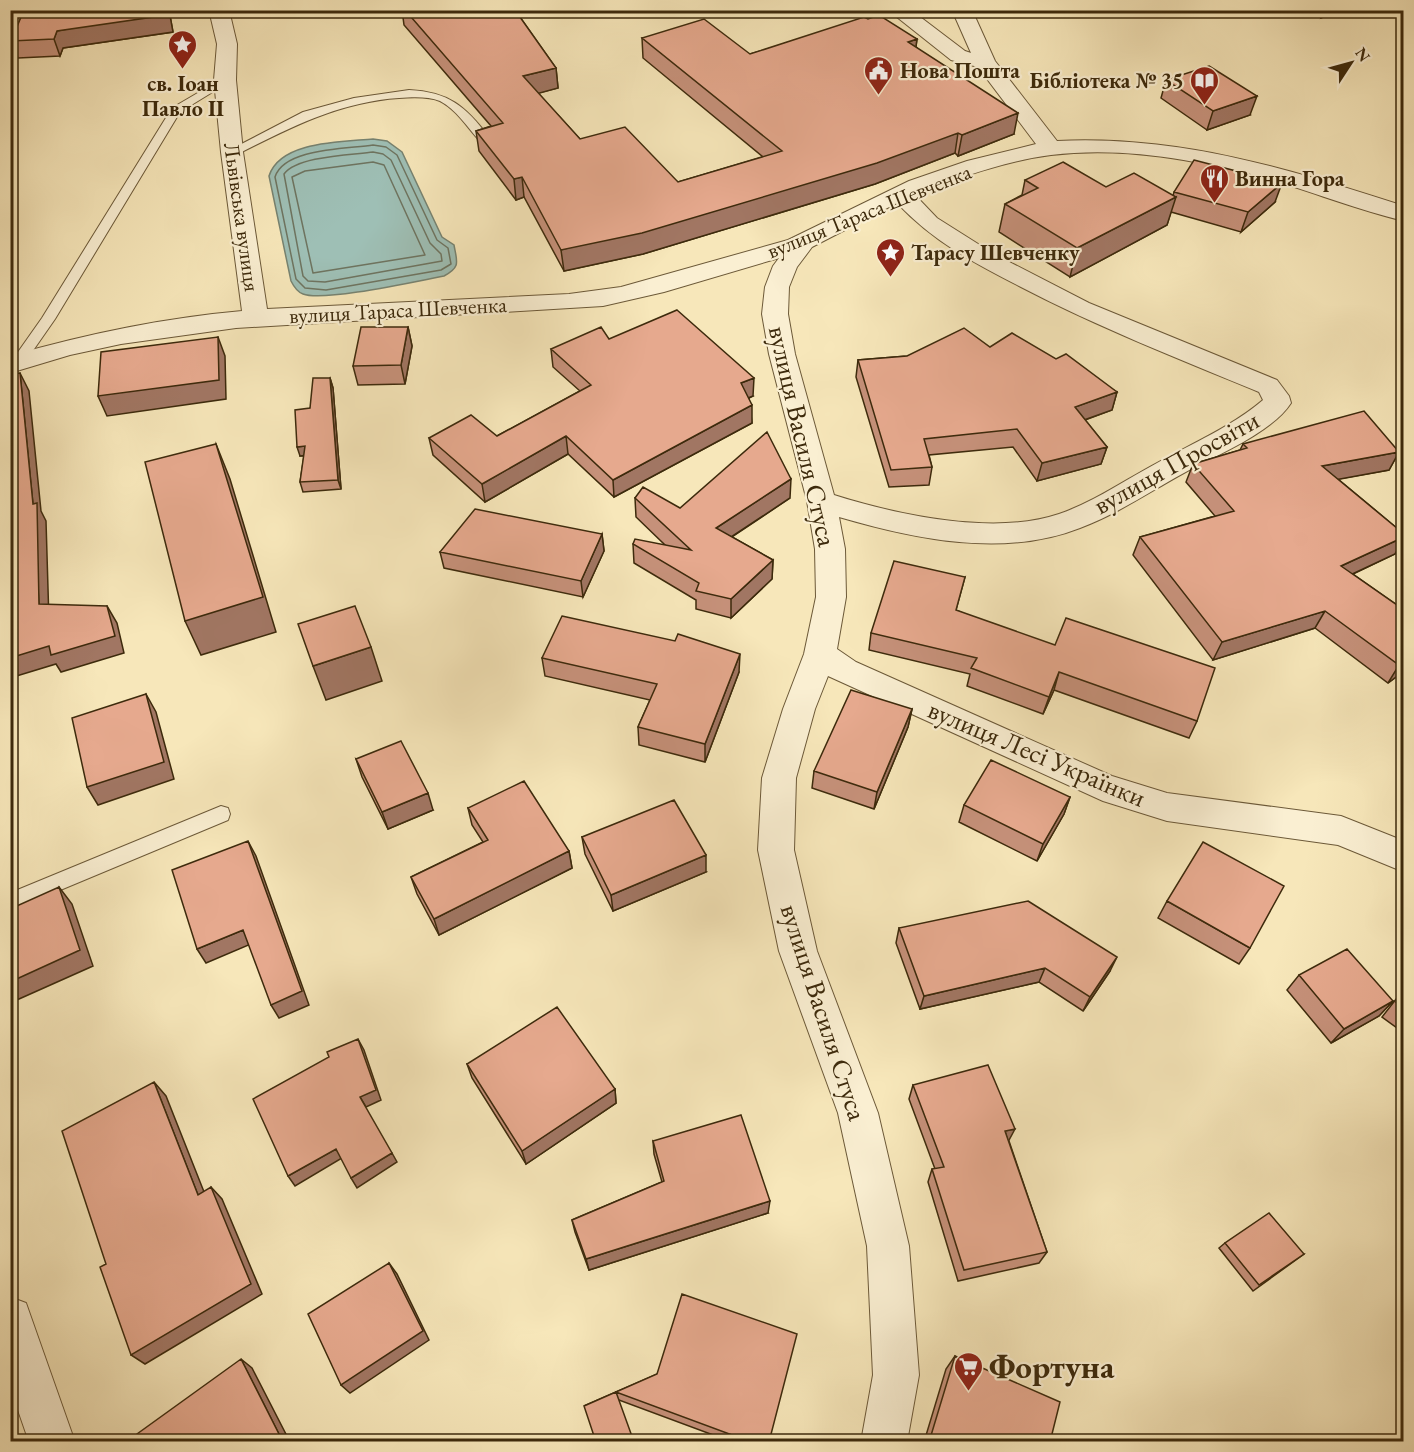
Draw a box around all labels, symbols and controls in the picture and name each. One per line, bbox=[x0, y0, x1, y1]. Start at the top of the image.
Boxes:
place icon: св. Іоан Павло ІІ bbox=[167, 28, 199, 70]
north arrow bbox=[1321, 33, 1381, 93]
text: N bbox=[1350, 43, 1375, 66]
public building icon: Нова Пошта bbox=[863, 54, 895, 96]
place label: Нова Пошта bbox=[900, 56, 1020, 85]
library icon: Бібліотека № 35 bbox=[1189, 64, 1221, 106]
place label: Бібліотека № 35 bbox=[1029, 66, 1184, 95]
place label: св. Іоан Павло ІІ bbox=[142, 69, 224, 123]
street label: Львівська вулиця bbox=[217, 141, 267, 294]
street label: вулиця Тараса Шевченка bbox=[763, 157, 976, 265]
restaurant icon: Винна Гора bbox=[1198, 162, 1230, 204]
place label: Винна Гора bbox=[1235, 164, 1345, 193]
place icon: Тарасу Шевченку bbox=[874, 236, 906, 278]
place label: Тарасу Шевченку bbox=[911, 238, 1080, 267]
street label: вулиця Тараса Шевченка bbox=[288, 290, 508, 330]
street label: вулиця Василя Стуса bbox=[761, 322, 845, 550]
street label: вулиця Просвіти bbox=[1087, 402, 1265, 522]
street label: вулиця Лесі Українки bbox=[923, 691, 1151, 815]
street label: вулиця Василя Стуса bbox=[773, 899, 876, 1125]
place label: Фортуна bbox=[989, 1345, 1115, 1388]
supermarket icon: Фортуна bbox=[952, 1350, 984, 1392]

